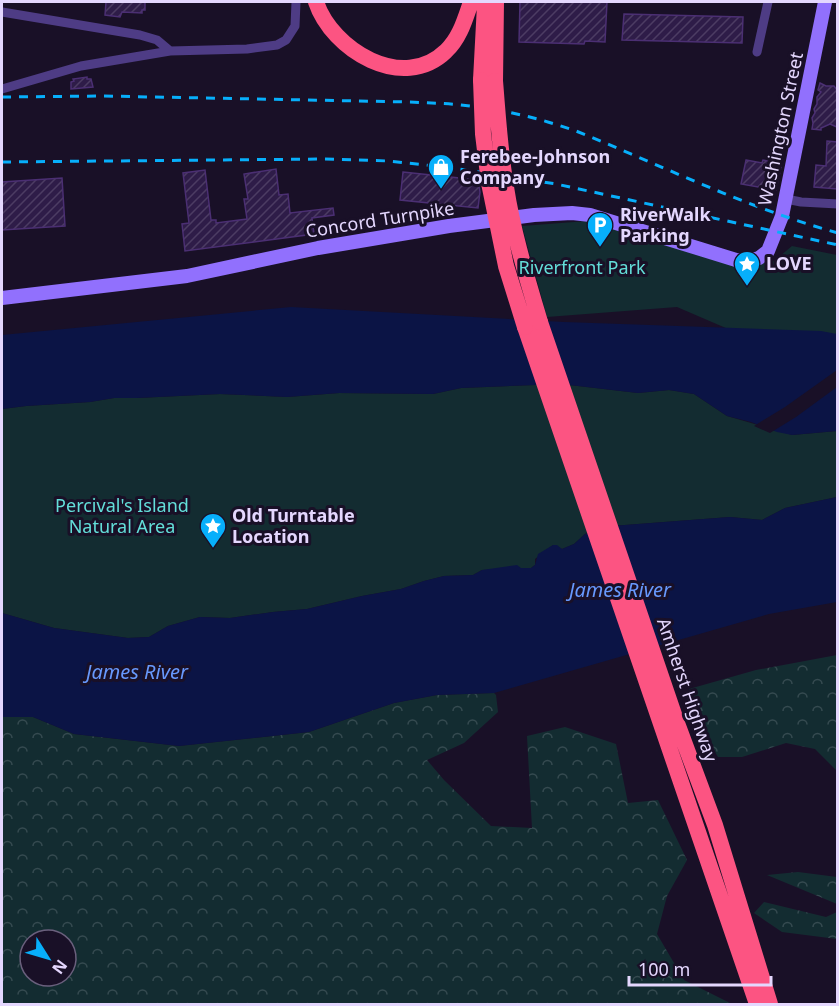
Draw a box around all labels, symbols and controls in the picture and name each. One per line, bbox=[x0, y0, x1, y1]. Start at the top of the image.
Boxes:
street label: Washington Street bbox=[752, 49, 808, 208]
place label: Ferebee-Johnson Company bbox=[460, 144, 610, 189]
shop icon: Ferebee-Johnson Company bbox=[426, 152, 456, 190]
street label: Concord Turnpike bbox=[304, 195, 456, 243]
place label: RiverWalk Parking bbox=[620, 202, 711, 247]
parking icon: RiverWalk Parking bbox=[585, 210, 615, 248]
place icon: LOVE bbox=[732, 249, 762, 287]
place label: LOVE bbox=[766, 251, 812, 275]
park label: Riverfront Park bbox=[518, 255, 646, 279]
park label: Percival's Island Natural Area bbox=[55, 493, 189, 538]
place label: Old Turntable Location bbox=[232, 503, 355, 548]
place icon: Old Turntable Location bbox=[198, 511, 228, 549]
water label: James River bbox=[565, 576, 672, 603]
street label: Amherst Highway bbox=[652, 615, 724, 765]
water label: James River bbox=[82, 658, 189, 685]
north arrow bbox=[18, 928, 78, 988]
scale bar bbox=[629, 949, 772, 987]
text: N bbox=[47, 955, 73, 979]
text: 100 m bbox=[638, 957, 690, 981]

